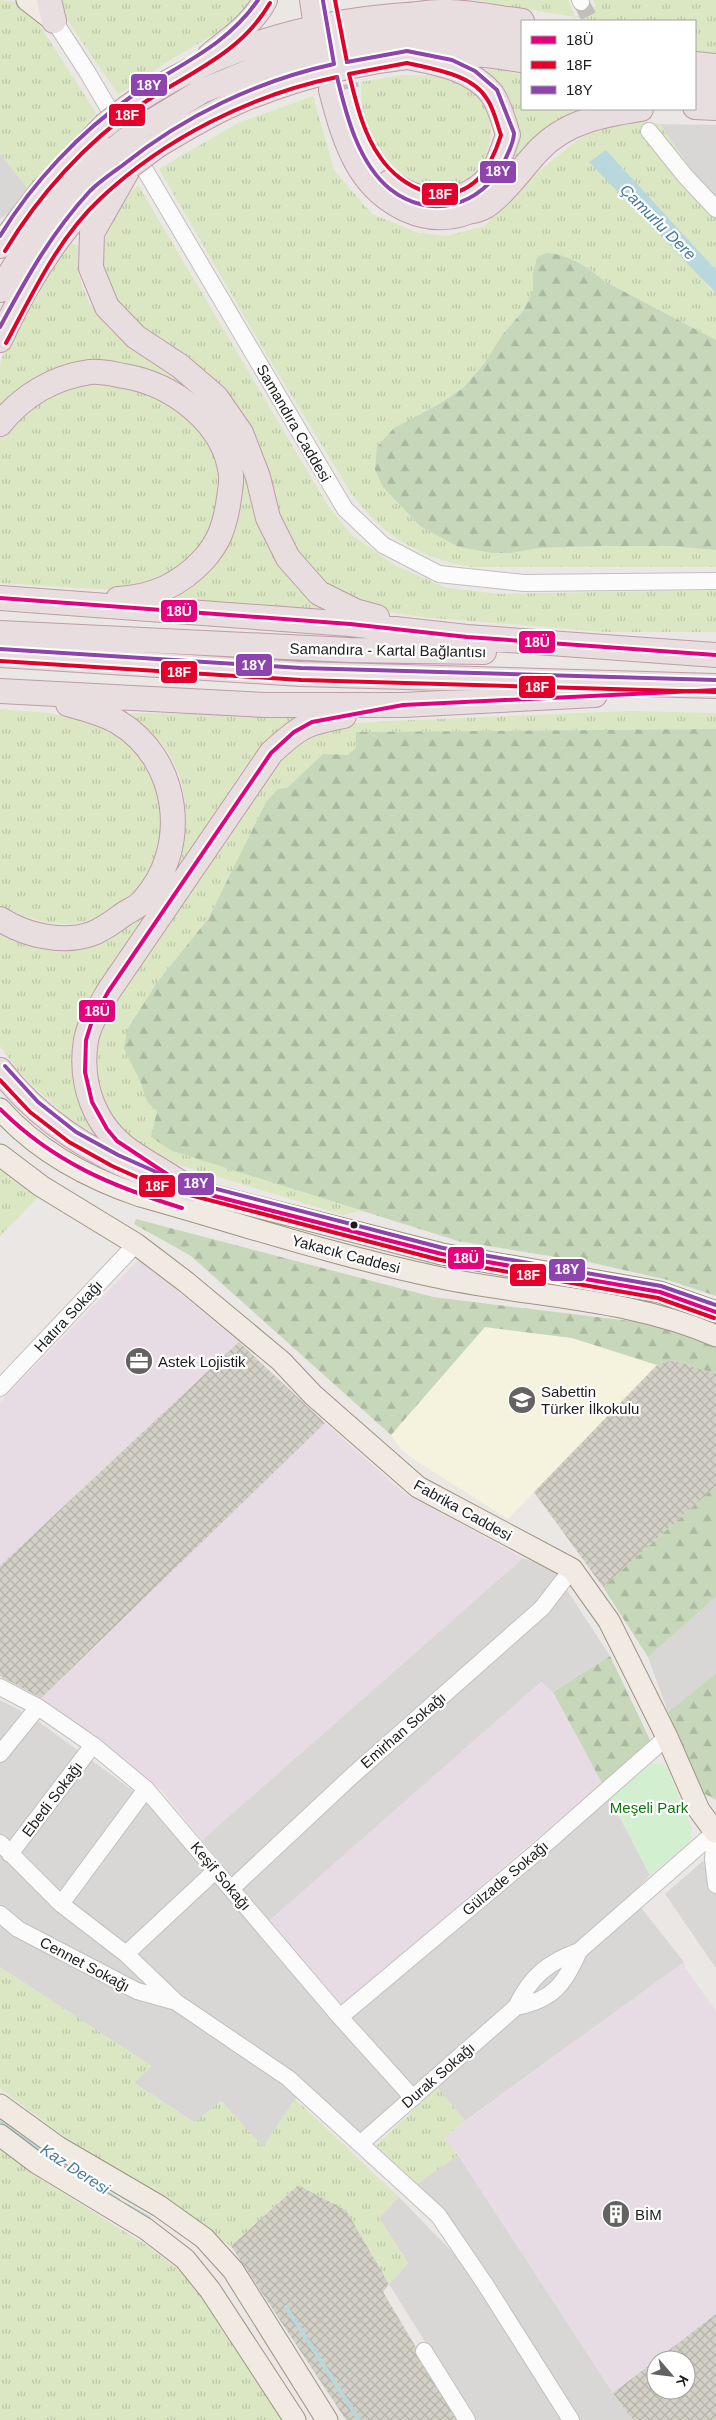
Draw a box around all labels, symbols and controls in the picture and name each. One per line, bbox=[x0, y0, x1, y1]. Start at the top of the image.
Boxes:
legend bbox=[521, 20, 696, 110]
text: 18Ü bbox=[566, 31, 594, 48]
text: 18F bbox=[566, 56, 592, 73]
line badge: 18Y bbox=[130, 73, 168, 97]
text: 18Y bbox=[137, 77, 162, 93]
text: 18Y bbox=[566, 81, 593, 98]
line badge: 18F bbox=[108, 103, 146, 127]
text: 18F bbox=[115, 107, 140, 123]
line badge: 18Y bbox=[479, 160, 517, 184]
text: 18Y bbox=[486, 163, 511, 179]
water label: Çamurlu Dere bbox=[617, 181, 699, 263]
line badge: 18F bbox=[421, 182, 459, 206]
text: 18F bbox=[428, 186, 453, 202]
street label: Samandıra Caddesi bbox=[253, 361, 335, 485]
line badge: 18Ü bbox=[160, 599, 198, 623]
text: 18Ü bbox=[166, 603, 192, 619]
line badge: 18Ü bbox=[518, 630, 556, 654]
text: 18Ü bbox=[524, 634, 550, 650]
street label: Samandıra - Kartal Bağlantısı bbox=[289, 640, 487, 660]
line badge: 18Y bbox=[235, 653, 273, 677]
text: 18Y bbox=[242, 657, 267, 673]
line badge: 18F bbox=[160, 660, 198, 684]
text: 18F bbox=[167, 664, 192, 680]
line badge: 18F bbox=[518, 675, 556, 699]
text: 18F bbox=[525, 679, 550, 695]
line badge: 18Ü bbox=[78, 999, 116, 1023]
text: 18Ü bbox=[84, 1003, 110, 1019]
line badge: 18Y bbox=[177, 1172, 215, 1196]
line badge: 18F bbox=[138, 1174, 176, 1198]
text: 18Y bbox=[184, 1175, 209, 1191]
text: 18F bbox=[145, 1178, 170, 1194]
unlabelled marker bbox=[349, 1220, 359, 1230]
street label: Yakacık Caddesi bbox=[290, 1231, 402, 1277]
line badge: 18Ü bbox=[447, 1246, 485, 1270]
text: 18Ü bbox=[453, 1250, 479, 1266]
line badge: 18Y bbox=[548, 1258, 586, 1282]
text: 18Y bbox=[555, 1261, 580, 1277]
line badge: 18F bbox=[509, 1263, 547, 1287]
text: 18F bbox=[516, 1267, 541, 1283]
street label: Hatıra Sokağı bbox=[31, 1277, 105, 1355]
office icon: Astek Lojistik bbox=[124, 1346, 154, 1376]
place label: Astek Lojistik bbox=[158, 1353, 246, 1370]
place label: Sabettin Türker İlkokulu bbox=[541, 1383, 639, 1417]
school or university icon: Sabettin Türker İlkokulu bbox=[507, 1385, 537, 1415]
street label: Fabrika Caddesi bbox=[411, 1476, 515, 1544]
street label: Emirhan Sokağı bbox=[357, 1689, 449, 1771]
street label: Ebedi Sokağı bbox=[18, 1758, 86, 1840]
park label: Meşeli Park bbox=[610, 1799, 689, 1816]
street label: Gülzade Sokağı bbox=[459, 1837, 551, 1919]
street label: Keşif Sokağı bbox=[187, 1838, 255, 1914]
street label: Cennet Sokağı bbox=[37, 1933, 133, 1995]
street label: Durak Sokağı bbox=[398, 2039, 478, 2111]
water label: Kaz Deresi bbox=[38, 2141, 113, 2198]
building icon: BİM bbox=[601, 2199, 631, 2229]
place label: BİM bbox=[635, 2206, 662, 2223]
north arrow bbox=[646, 2350, 696, 2400]
text: K bbox=[673, 2373, 692, 2389]

